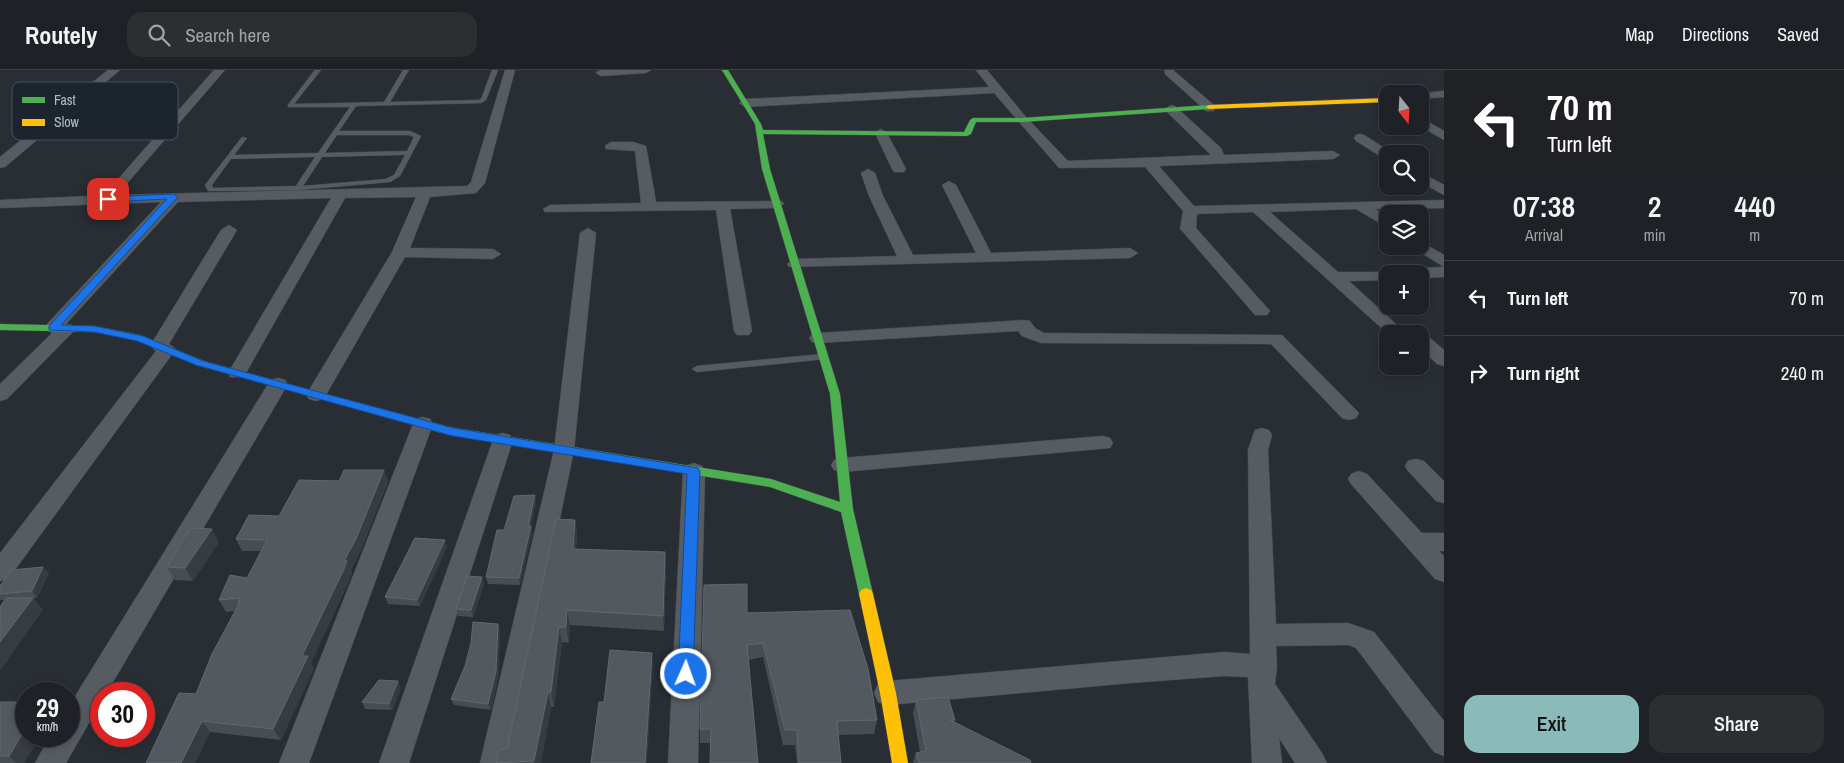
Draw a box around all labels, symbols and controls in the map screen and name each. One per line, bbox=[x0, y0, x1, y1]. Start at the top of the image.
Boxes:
search box bbox=[127, 12, 477, 57]
text: Routely bbox=[25, 19, 97, 51]
icon: search bbox=[145, 21, 173, 49]
text: Search here bbox=[185, 22, 270, 48]
text: Map bbox=[1625, 22, 1654, 47]
text: Directions bbox=[1682, 22, 1749, 47]
text: Saved bbox=[1777, 22, 1819, 47]
legend bbox=[12, 82, 178, 140]
text: 70 m bbox=[1547, 84, 1612, 131]
north arrow bbox=[1379, 85, 1429, 135]
map controls bbox=[1379, 85, 1429, 375]
icon: left bbox=[1464, 90, 1529, 155]
text: Fast bbox=[54, 91, 76, 109]
text: Slow bbox=[54, 113, 80, 131]
text: Turn left bbox=[1547, 129, 1612, 159]
button: search bbox=[1379, 145, 1429, 195]
pin bbox=[87, 178, 129, 220]
icon: arrive bbox=[94, 185, 122, 213]
text: 07:38 bbox=[1513, 186, 1575, 226]
text: 2 bbox=[1648, 186, 1662, 226]
text: 440 bbox=[1734, 186, 1775, 226]
button: layers bbox=[1379, 205, 1429, 255]
text: Arrival bbox=[1525, 224, 1563, 246]
text: min bbox=[1644, 224, 1666, 246]
text: m bbox=[1749, 224, 1760, 246]
button: + bbox=[1379, 265, 1429, 315]
icon: left bbox=[1464, 284, 1492, 312]
text: Turn left bbox=[1507, 285, 1568, 311]
text: 70 m bbox=[1789, 285, 1824, 311]
button: − bbox=[1379, 325, 1429, 375]
icon: right bbox=[1464, 359, 1492, 387]
text: Turn right bbox=[1507, 360, 1579, 386]
text: 240 m bbox=[1781, 360, 1824, 386]
position arrow bbox=[659, 647, 711, 699]
speed limit sign: 30 bbox=[90, 682, 155, 747]
text: 29 bbox=[36, 691, 59, 725]
button: Exit bbox=[1464, 695, 1639, 753]
button: Share bbox=[1649, 695, 1824, 753]
text: km/h bbox=[37, 719, 58, 735]

